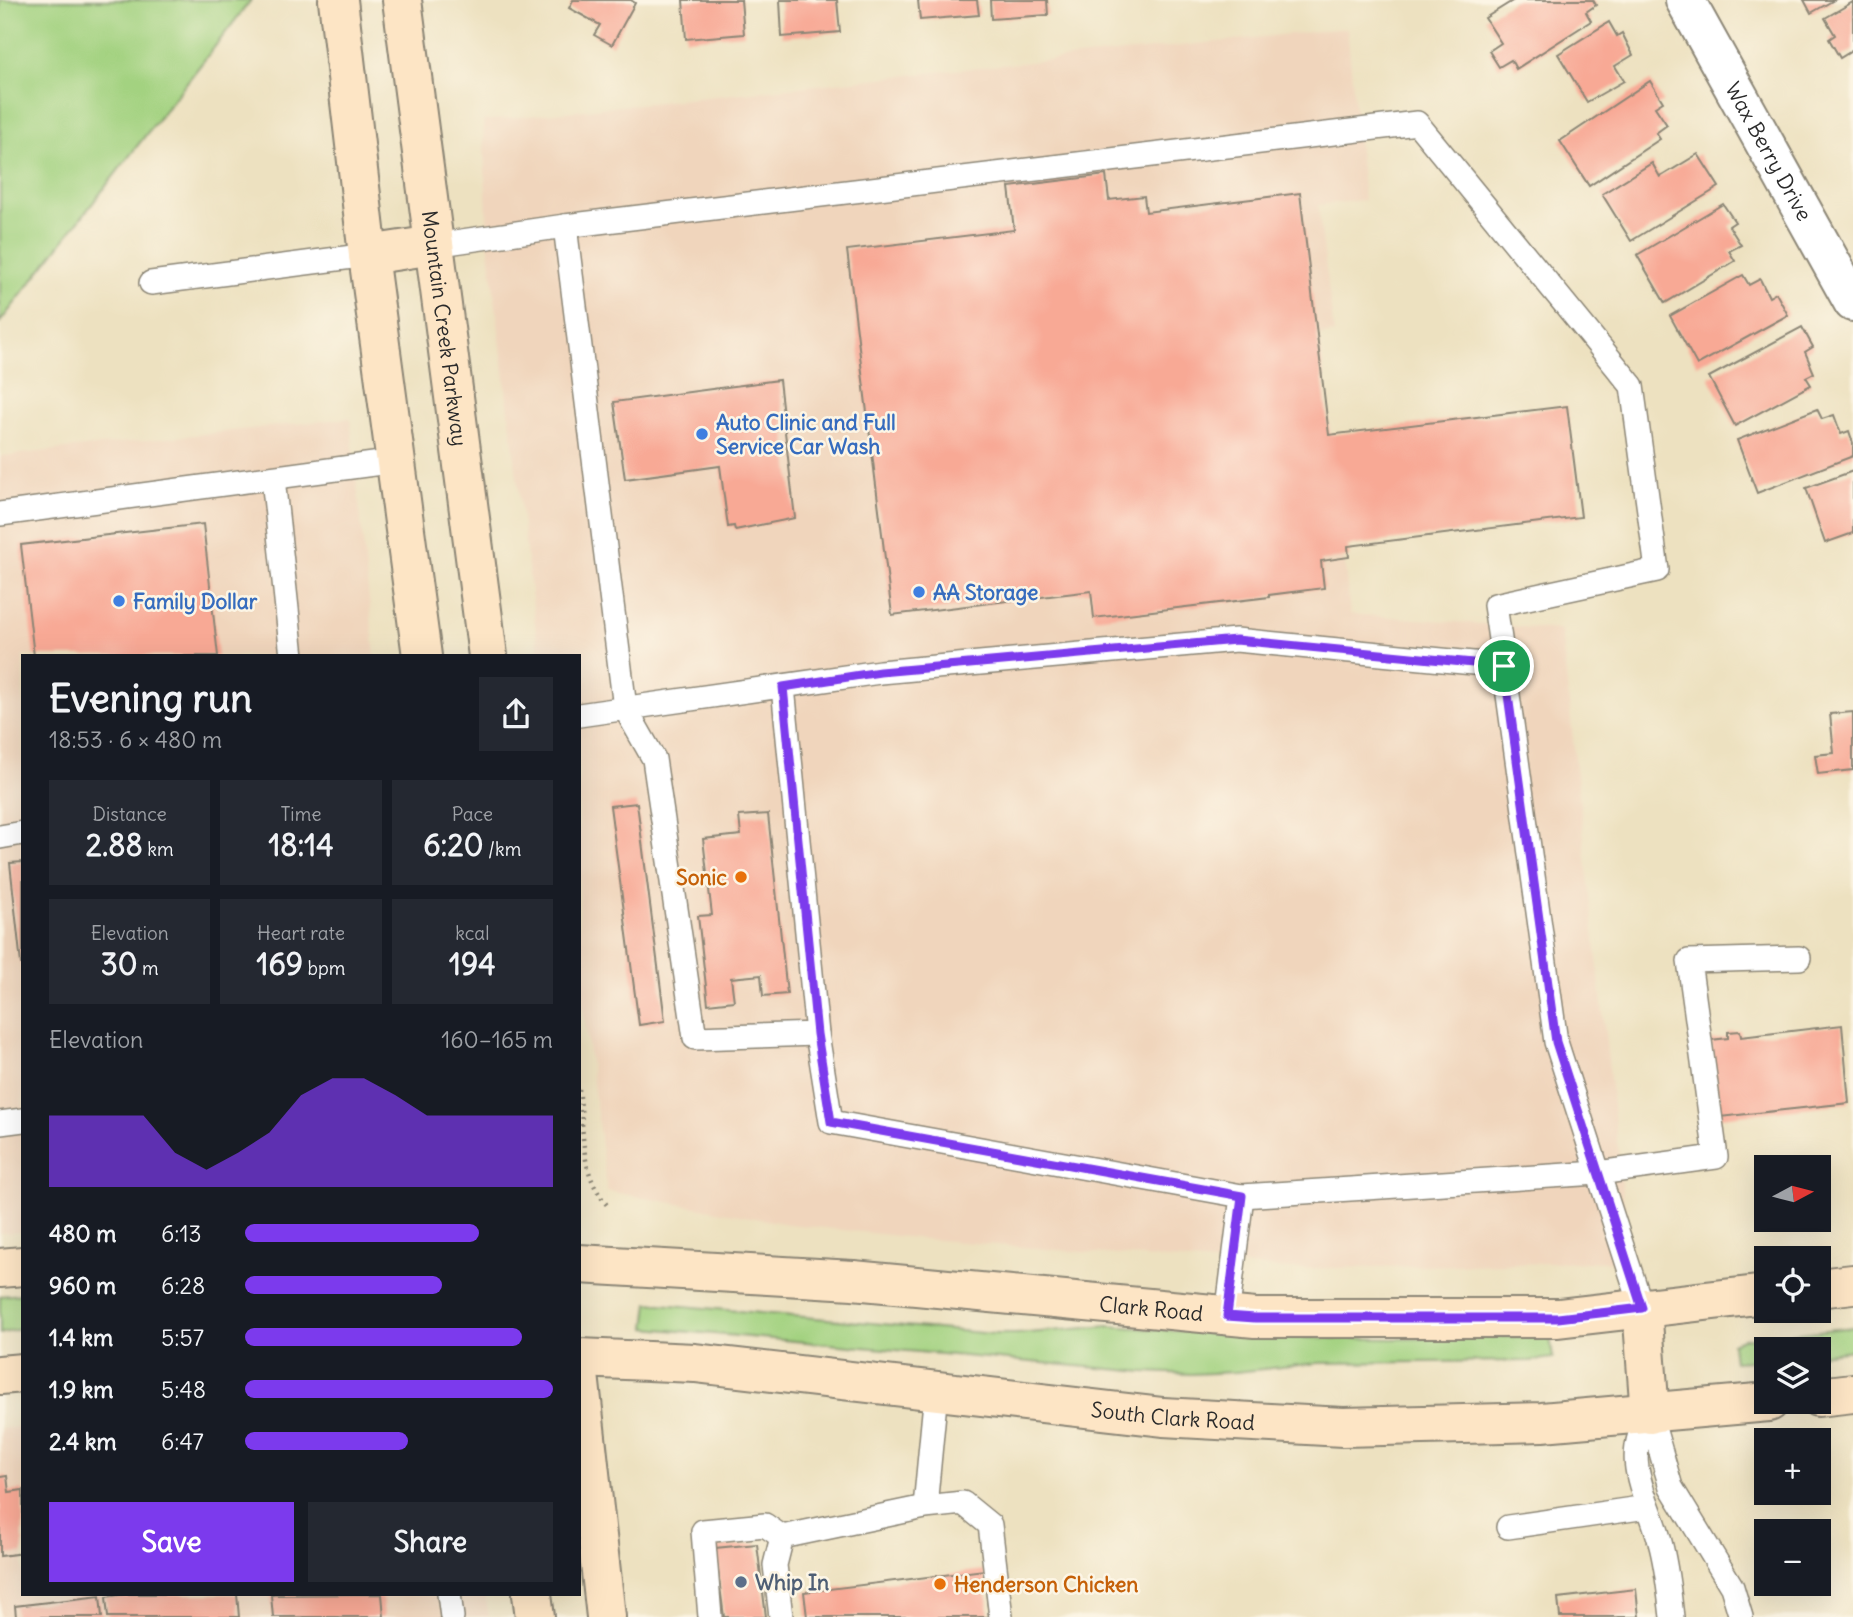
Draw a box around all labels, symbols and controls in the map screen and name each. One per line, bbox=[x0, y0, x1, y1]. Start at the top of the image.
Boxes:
street label: Wax Berry Drive bbox=[1720, 77, 1818, 225]
street label: Mountain Creek Parkway bbox=[416, 209, 474, 448]
place label: Auto Clinic and Full Service Car Wash bbox=[716, 409, 896, 460]
marker: Auto Clinic and Full Service Car Wash bbox=[694, 426, 710, 442]
place label: AA Storage bbox=[933, 579, 1038, 606]
marker: AA Storage bbox=[911, 584, 927, 600]
place label: Family Dollar bbox=[133, 588, 258, 615]
marker: Family Dollar bbox=[111, 593, 127, 609]
pin bbox=[1474, 636, 1534, 696]
icon: arrive bbox=[1485, 647, 1523, 685]
text: Evening run bbox=[49, 675, 252, 722]
button: share bbox=[479, 677, 553, 751]
text: 18:53 · 6 × 480 m bbox=[49, 725, 222, 754]
text: Distance bbox=[93, 802, 167, 826]
text: Time bbox=[280, 802, 322, 826]
text: Pace bbox=[452, 802, 493, 826]
text: 2.88 bbox=[86, 826, 143, 864]
text: 18:14 bbox=[268, 826, 334, 864]
text: 6:20 bbox=[423, 826, 484, 864]
text: km bbox=[143, 837, 174, 861]
text: /km bbox=[484, 837, 521, 861]
place label: Sonic bbox=[676, 864, 727, 891]
marker: Sonic bbox=[733, 869, 749, 885]
text: Elevation bbox=[91, 921, 169, 945]
text: Heart rate bbox=[257, 921, 345, 945]
text: kcal bbox=[455, 921, 489, 945]
text: 30 bbox=[101, 945, 137, 983]
text: 169 bbox=[256, 945, 303, 983]
text: 194 bbox=[449, 945, 496, 983]
text: m bbox=[137, 956, 159, 980]
text: bpm bbox=[303, 956, 345, 980]
text: Elevation bbox=[49, 1025, 143, 1054]
text: 160–165 m bbox=[441, 1025, 553, 1054]
north arrow bbox=[1754, 1155, 1830, 1232]
map controls bbox=[1754, 1155, 1831, 1596]
text: 480 m bbox=[49, 1219, 116, 1248]
text: 6:13 bbox=[161, 1219, 202, 1248]
button: locate bbox=[1754, 1246, 1831, 1323]
text: 960 m bbox=[49, 1271, 116, 1300]
text: 6:28 bbox=[161, 1271, 205, 1300]
street label: Clark Road bbox=[1098, 1290, 1204, 1327]
text: 1.4 km bbox=[49, 1323, 113, 1352]
text: 5:57 bbox=[161, 1323, 204, 1352]
button: layers bbox=[1754, 1337, 1831, 1414]
text: 1.9 km bbox=[49, 1375, 114, 1404]
text: 5:48 bbox=[161, 1375, 206, 1404]
street label: South Clark Road bbox=[1090, 1395, 1255, 1436]
text: 2.4 km bbox=[49, 1427, 117, 1456]
text: 6:47 bbox=[161, 1427, 204, 1456]
button: + bbox=[1754, 1428, 1831, 1505]
button: Save bbox=[49, 1502, 294, 1582]
button: Share bbox=[308, 1502, 553, 1582]
button: − bbox=[1754, 1519, 1831, 1596]
place label: Whip In bbox=[755, 1569, 829, 1596]
place label: Henderson Chicken bbox=[954, 1571, 1138, 1598]
marker: Whip In bbox=[733, 1574, 749, 1590]
marker: Henderson Chicken bbox=[932, 1576, 948, 1592]

